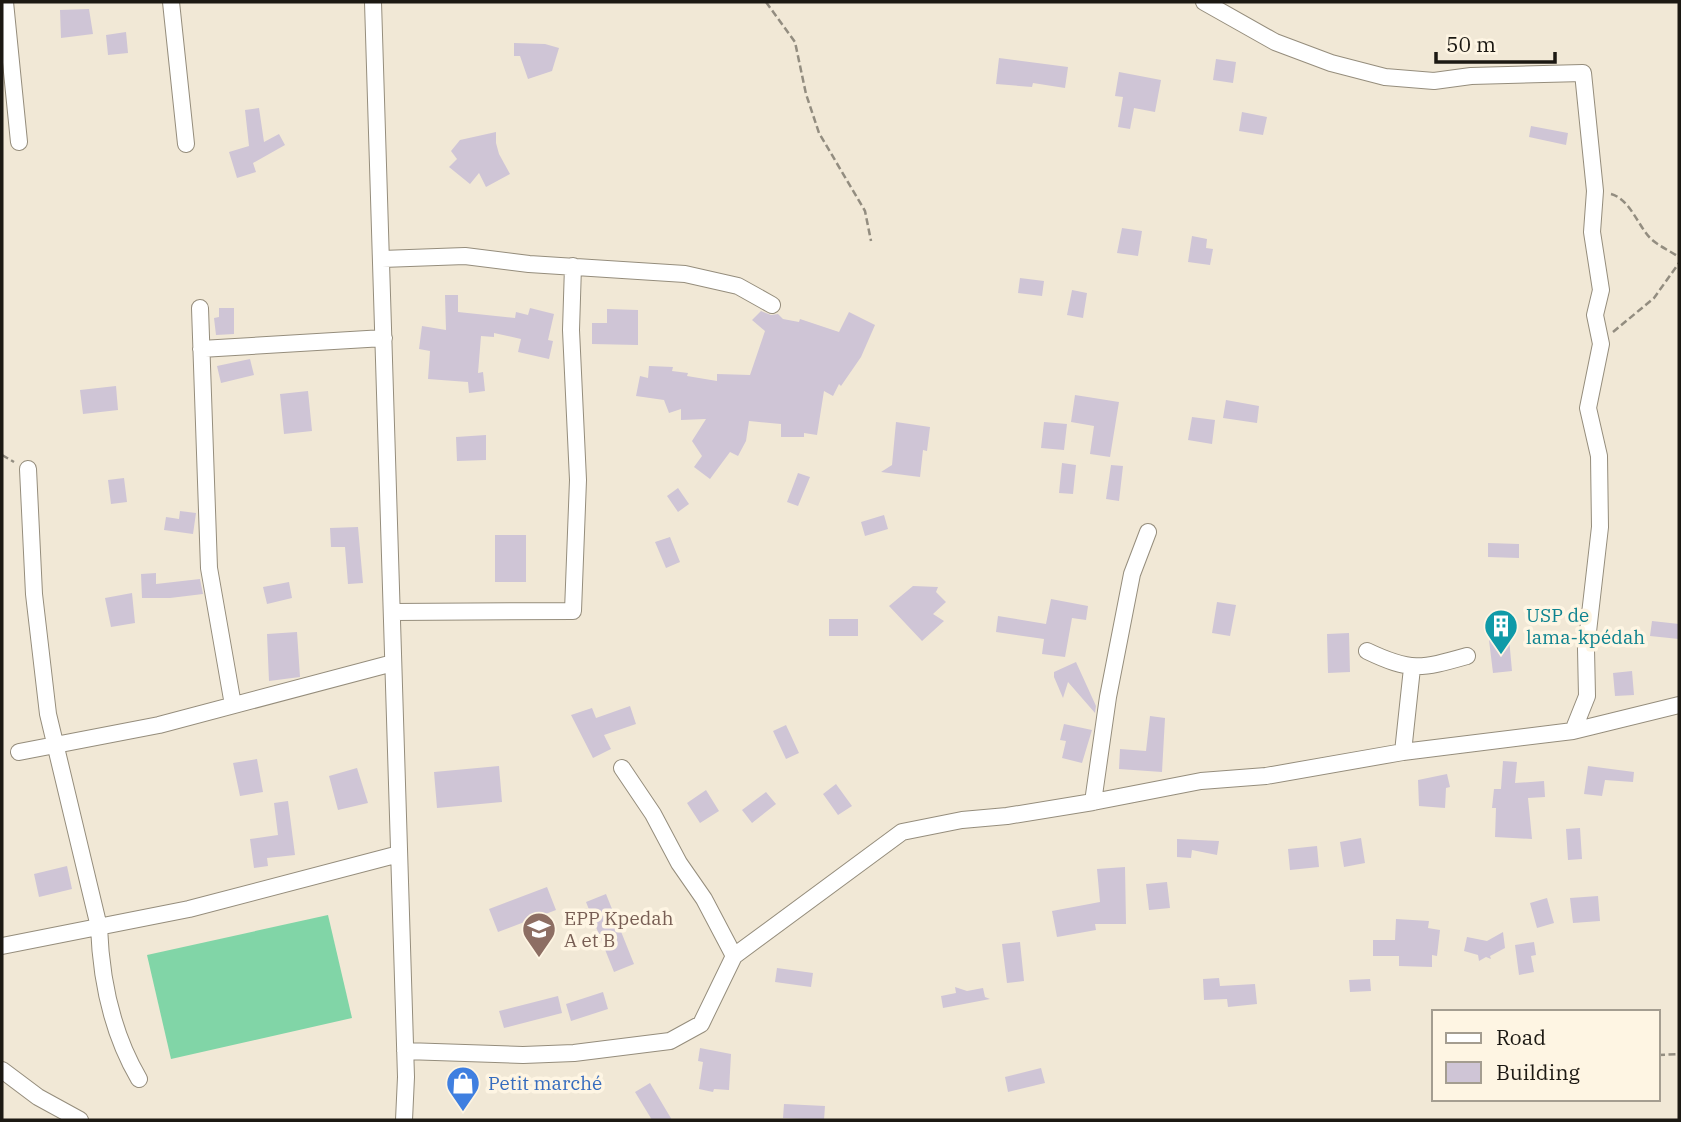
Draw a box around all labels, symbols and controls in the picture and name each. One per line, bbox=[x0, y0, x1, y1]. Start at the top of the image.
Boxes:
scale bar bbox=[1436, 21, 1555, 65]
text: 50 m bbox=[1446, 30, 1496, 58]
place label: USP de lama-kpédah bbox=[1526, 603, 1645, 649]
building icon: USP de lama-kpédah bbox=[1482, 607, 1520, 656]
place label: EPP Kpedah A et B bbox=[564, 906, 674, 952]
school or university icon: EPP Kpedah A et B bbox=[520, 910, 558, 959]
legend bbox=[1432, 1010, 1660, 1101]
text: Road bbox=[1496, 1023, 1546, 1051]
text: Building bbox=[1496, 1058, 1581, 1086]
shop icon: Petit marché bbox=[444, 1064, 482, 1113]
place label: Petit marché bbox=[488, 1071, 602, 1095]

